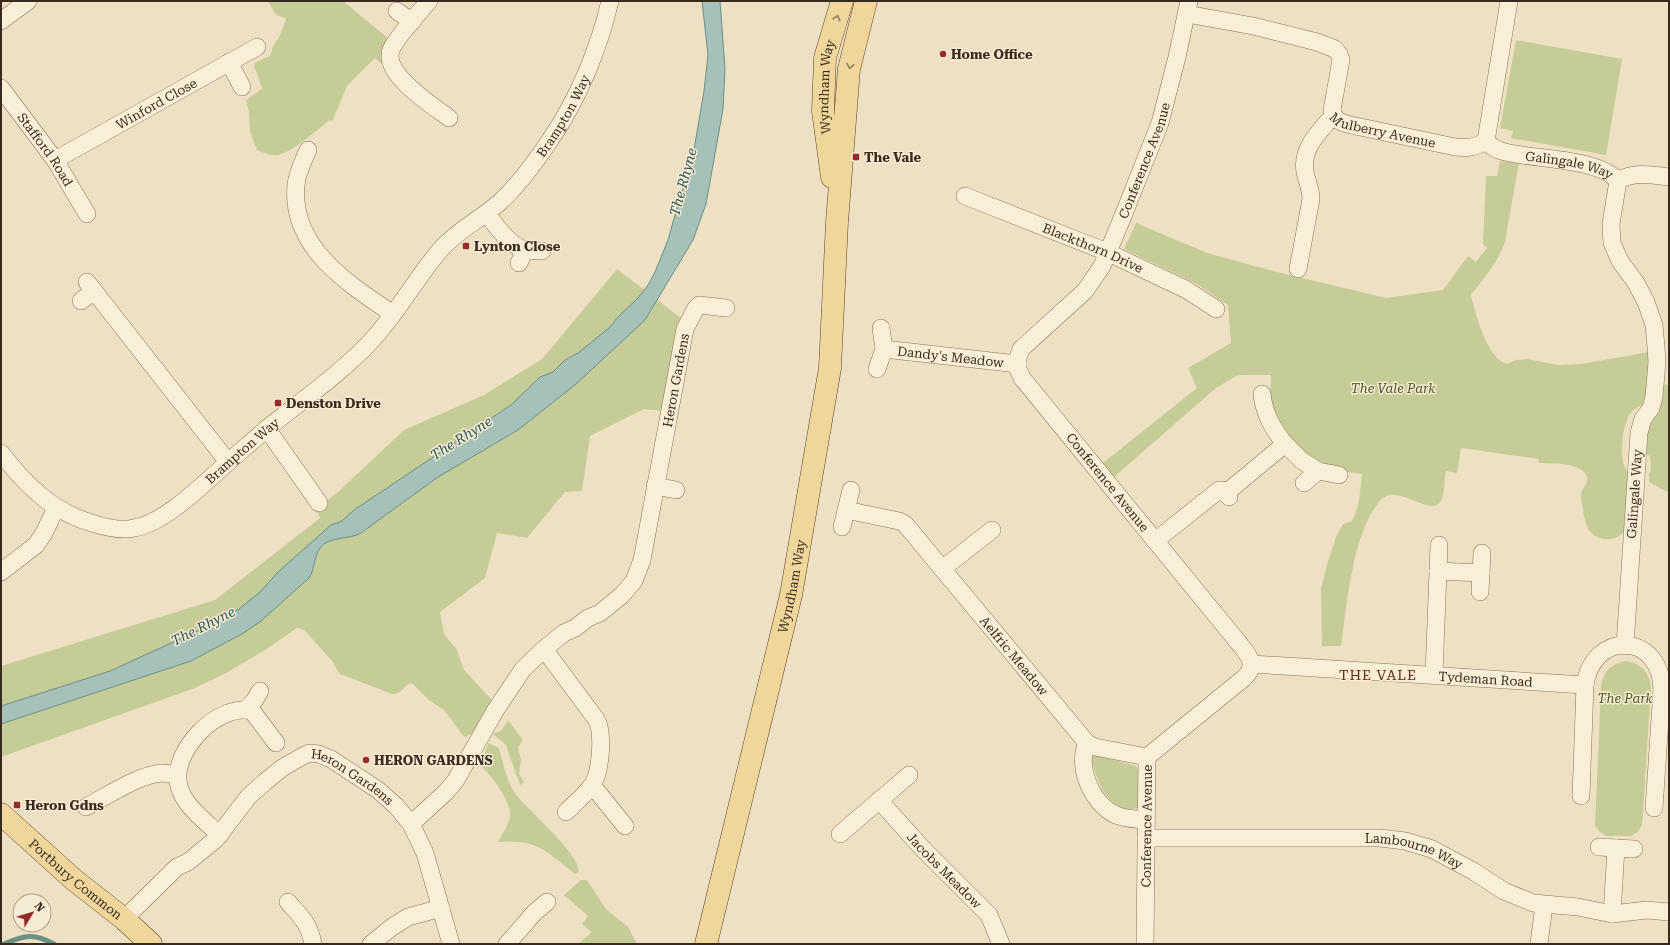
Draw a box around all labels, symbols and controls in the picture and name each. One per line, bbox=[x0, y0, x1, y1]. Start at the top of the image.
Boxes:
one-way arrow bbox=[832, 15, 841, 22]
street label: Wyndham Way bbox=[816, 38, 838, 135]
place label: Home Office bbox=[951, 47, 1033, 62]
marker: Home Office bbox=[938, 49, 948, 59]
one-way arrow bbox=[847, 63, 855, 69]
street label: Brampton Way bbox=[534, 72, 593, 160]
street label: Winford Close bbox=[113, 75, 200, 132]
street label: Conference Avenue bbox=[1116, 101, 1173, 221]
street label: Stafford Road bbox=[14, 110, 76, 190]
street label: Mulberry Avenue bbox=[1326, 110, 1437, 151]
water label: The Rhyne bbox=[666, 146, 700, 218]
street label: Galingale Way bbox=[1524, 149, 1616, 182]
place label: The Vale bbox=[864, 150, 921, 165]
marker: The Vale bbox=[851, 152, 861, 162]
street label: Blackthorn Drive bbox=[1040, 220, 1145, 276]
place label: Lynton Close bbox=[474, 239, 561, 254]
marker: Lynton Close bbox=[461, 241, 471, 251]
street label: Heron Gardens bbox=[660, 332, 692, 429]
street label: Dandy's Meadow bbox=[896, 344, 1005, 370]
park label: The Vale Park bbox=[1351, 381, 1436, 396]
place label: Denston Drive bbox=[286, 396, 381, 411]
marker: Denston Drive bbox=[273, 398, 283, 408]
water label: The Rhyne bbox=[427, 413, 495, 463]
street label: Brampton Way bbox=[203, 415, 282, 487]
street label: Conference Avenue bbox=[1063, 430, 1152, 535]
street label: Galingale Way bbox=[1624, 448, 1645, 539]
street label: Wyndham Way bbox=[775, 538, 808, 635]
water label: The Rhyne bbox=[168, 603, 238, 649]
street label: Aelfric Meadow bbox=[977, 613, 1051, 699]
district label: THE VALE bbox=[1339, 667, 1417, 683]
street label: Tydeman Road bbox=[1438, 669, 1534, 690]
park label: The Park bbox=[1598, 691, 1653, 706]
street label: Heron Gardens bbox=[311, 746, 396, 808]
place label: HERON GARDENS bbox=[374, 753, 493, 768]
marker: HERON GARDENS bbox=[361, 755, 371, 765]
street label: Conference Avenue bbox=[1139, 764, 1155, 888]
place label: Heron Gdns bbox=[25, 798, 104, 813]
marker: Heron Gdns bbox=[12, 800, 22, 810]
street label: Jacobs Meadow bbox=[904, 830, 985, 912]
street label: Lambourne Way bbox=[1365, 831, 1466, 872]
street label: Portbury Common bbox=[26, 836, 125, 923]
north arrow bbox=[12, 893, 52, 933]
text: N bbox=[32, 900, 48, 915]

